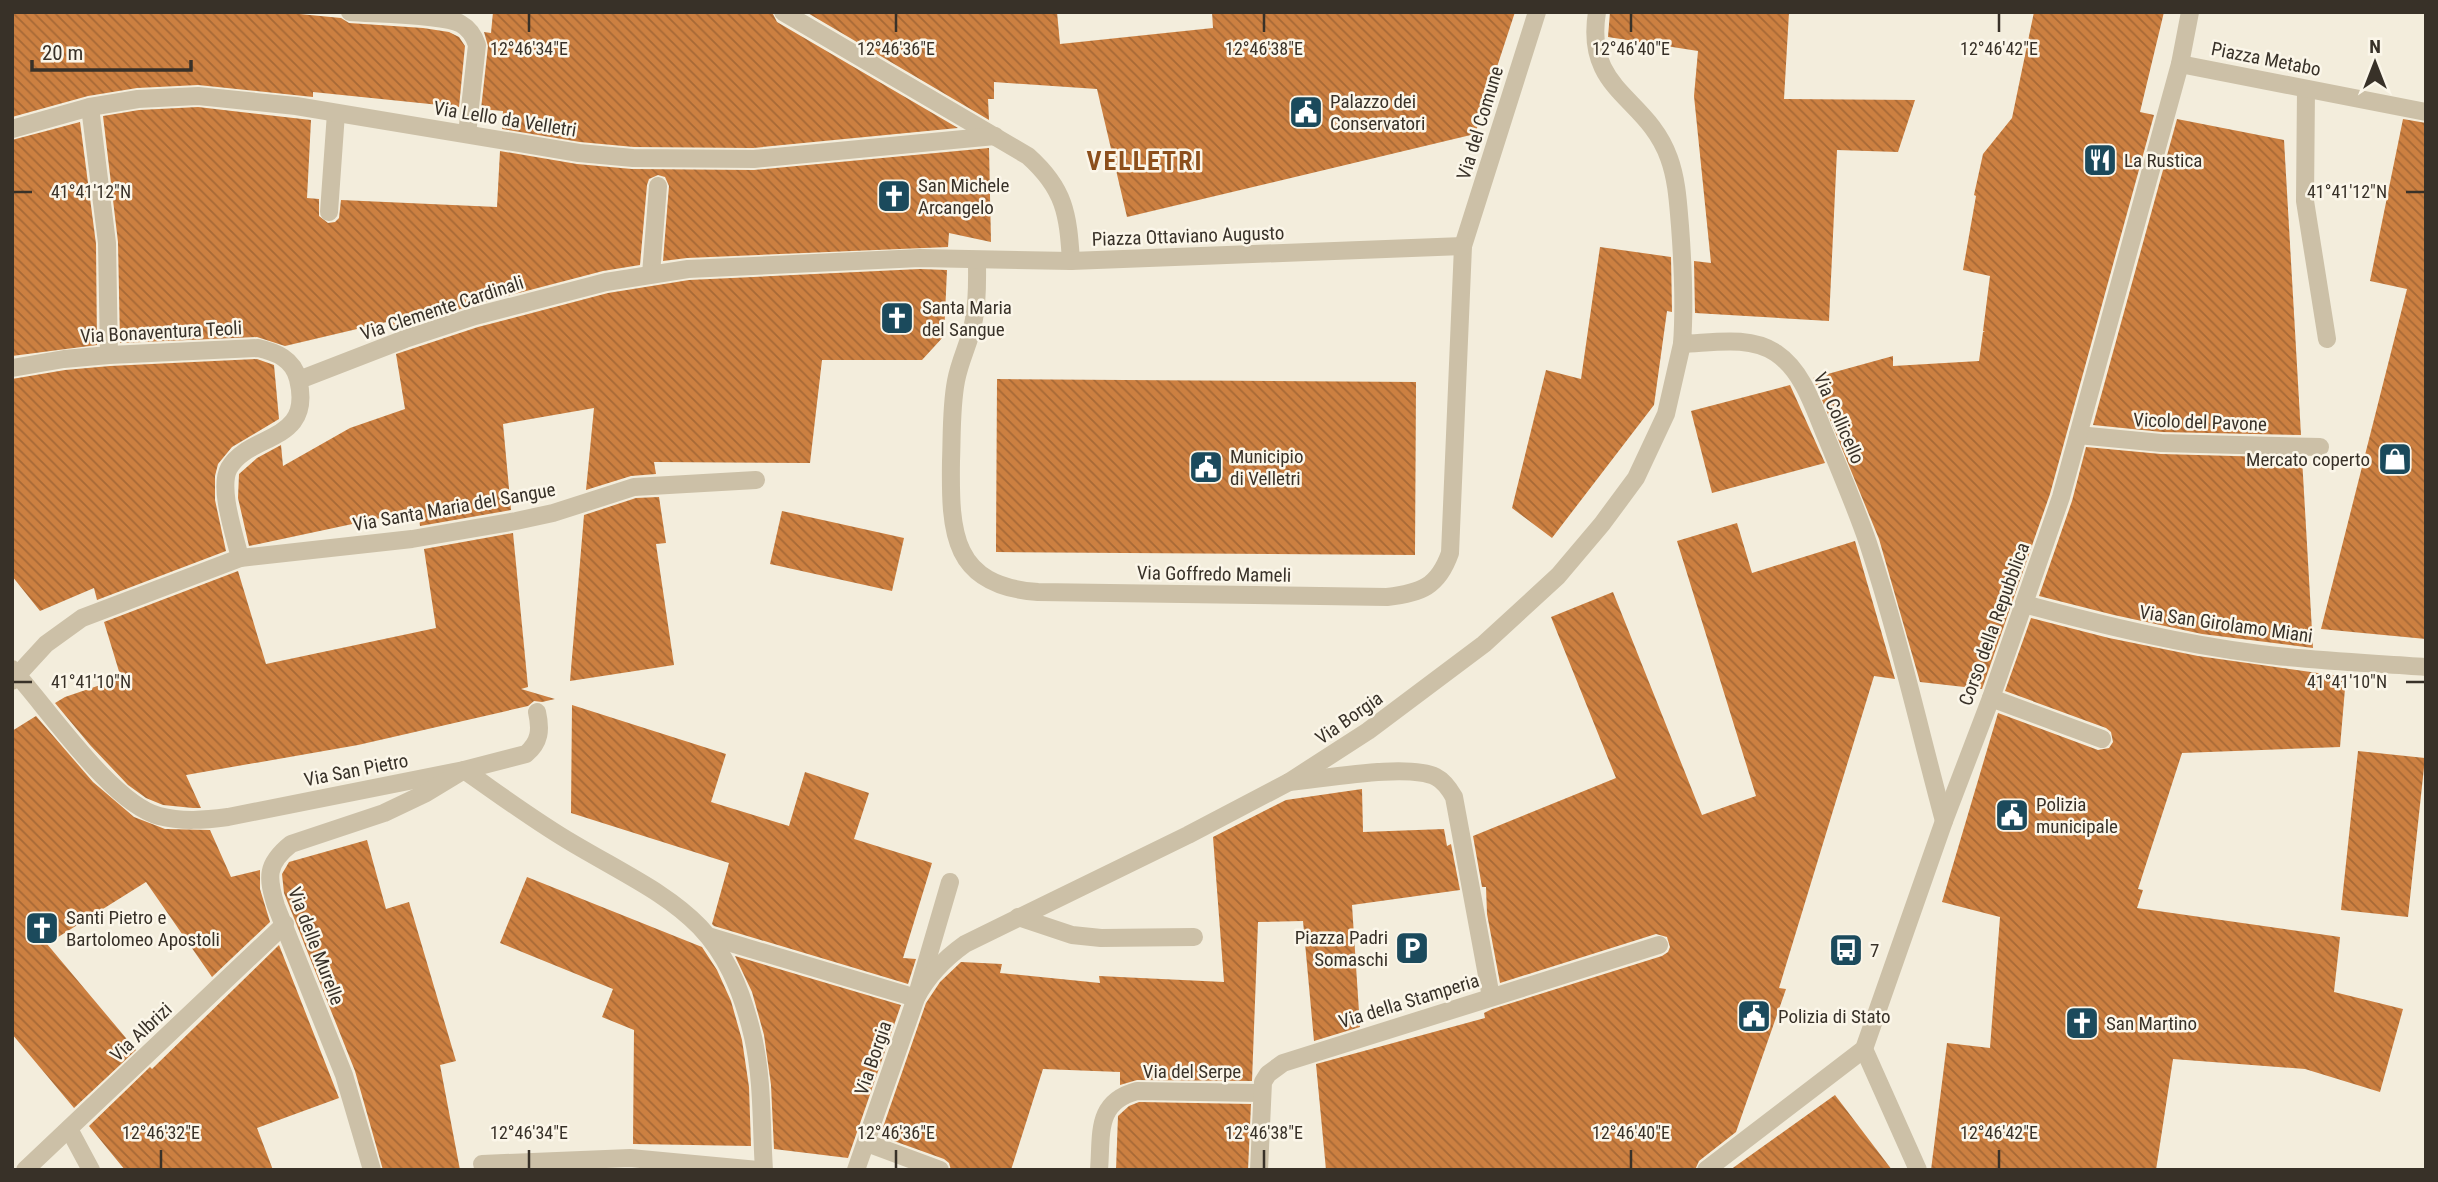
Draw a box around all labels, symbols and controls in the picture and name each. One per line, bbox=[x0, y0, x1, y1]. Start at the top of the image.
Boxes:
scale bar bbox=[32, 28, 191, 72]
north arrow bbox=[2340, 28, 2410, 98]
text: N bbox=[2369, 35, 2381, 58]
street label: Piazza Metabo bbox=[2209, 37, 2323, 81]
text: 12°46'34"E bbox=[490, 38, 568, 59]
text: 12°46'36"E bbox=[857, 38, 935, 59]
text: 12°46'38"E bbox=[1225, 38, 1303, 59]
text: 12°46'40"E bbox=[1592, 38, 1670, 59]
text: 12°46'42"E bbox=[1960, 38, 2038, 59]
text: 20 m bbox=[42, 41, 83, 65]
street label: Via del Comune bbox=[1452, 63, 1508, 183]
place label: Palazzo dei Conservatori bbox=[1330, 90, 1425, 135]
public building icon: Palazzo dei Conservatori bbox=[1287, 93, 1325, 131]
street label: Via Lello da Velletri bbox=[432, 96, 578, 142]
restaurant icon: La Rustica bbox=[2081, 141, 2119, 179]
district label: VELLETRI bbox=[1086, 146, 1204, 176]
place label: La Rustica bbox=[2124, 149, 2202, 172]
place label: San Michele Arcangelo bbox=[918, 174, 1009, 219]
church icon: San Michele Arcangelo bbox=[875, 177, 913, 215]
text: 41°41'12"N bbox=[51, 181, 131, 202]
text: 41°41'12"N bbox=[2307, 181, 2387, 202]
street label: Piazza Ottaviano Augusto bbox=[1091, 221, 1285, 251]
street label: Via Clemente Cardinali bbox=[358, 271, 526, 345]
place label: Santa Maria del Sangue bbox=[922, 296, 1012, 341]
church icon: Santa Maria del Sangue bbox=[878, 299, 916, 337]
street label: Via Bonaventura Teoli bbox=[79, 316, 243, 348]
street label: Via Collicello bbox=[1809, 369, 1869, 467]
street label: Vicolo del Pavone bbox=[2133, 408, 2267, 436]
shop icon: Mercato coperto bbox=[2376, 440, 2414, 478]
place label: Municipio di Velletri bbox=[1230, 445, 1304, 490]
public building icon: Municipio di Velletri bbox=[1187, 448, 1225, 486]
place label: Mercato coperto bbox=[2246, 448, 2370, 471]
street label: Via Santa Maria del Sangue bbox=[351, 478, 557, 536]
street label: Corso della Repubblica bbox=[1954, 539, 2034, 709]
street label: Via Goffredo Mameli bbox=[1137, 561, 1291, 587]
street label: Via San Girolamo Miani bbox=[2138, 600, 2314, 648]
text: 41°41'10"N bbox=[51, 671, 131, 692]
text: 41°41'10"N bbox=[2307, 671, 2387, 692]
street label: Via Borgia bbox=[1311, 687, 1387, 749]
street label: Via San Pietro bbox=[302, 749, 410, 791]
place label: Polizia municipale bbox=[2036, 793, 2118, 838]
public building icon: Polizia municipale bbox=[1993, 796, 2031, 834]
street label: Via delle Murelle bbox=[283, 884, 349, 1008]
place label: Santi Pietro e Bartolomeo Apostoli bbox=[66, 906, 220, 951]
church icon: Santi Pietro e Bartolomeo Apostoli bbox=[23, 909, 61, 947]
place label: Piazza Padri Somaschi bbox=[1295, 926, 1388, 971]
parking icon: Piazza Padri Somaschi bbox=[1393, 929, 1431, 967]
bus stop icon: 7 bbox=[1827, 931, 1865, 969]
place label: 7 bbox=[1870, 939, 1879, 962]
street label: Via della Stamperia bbox=[1336, 969, 1482, 1033]
public building icon: Polizia di Stato bbox=[1735, 997, 1773, 1035]
street label: Via Albrizi bbox=[105, 998, 177, 1066]
church icon: San Martino bbox=[2063, 1004, 2101, 1042]
place label: Polizia di Stato bbox=[1778, 1005, 1891, 1028]
place label: San Martino bbox=[2106, 1012, 2197, 1035]
street label: Via Borgia bbox=[850, 1018, 896, 1098]
street label: Via del Serpe bbox=[1143, 1060, 1241, 1083]
text: 12°46'32"E bbox=[122, 1122, 200, 1143]
text: 12°46'34"E bbox=[490, 1122, 568, 1143]
text: 12°46'36"E bbox=[857, 1122, 935, 1143]
text: 12°46'38"E bbox=[1225, 1122, 1303, 1143]
text: 12°46'40"E bbox=[1592, 1122, 1670, 1143]
text: 12°46'42"E bbox=[1960, 1122, 2038, 1143]

